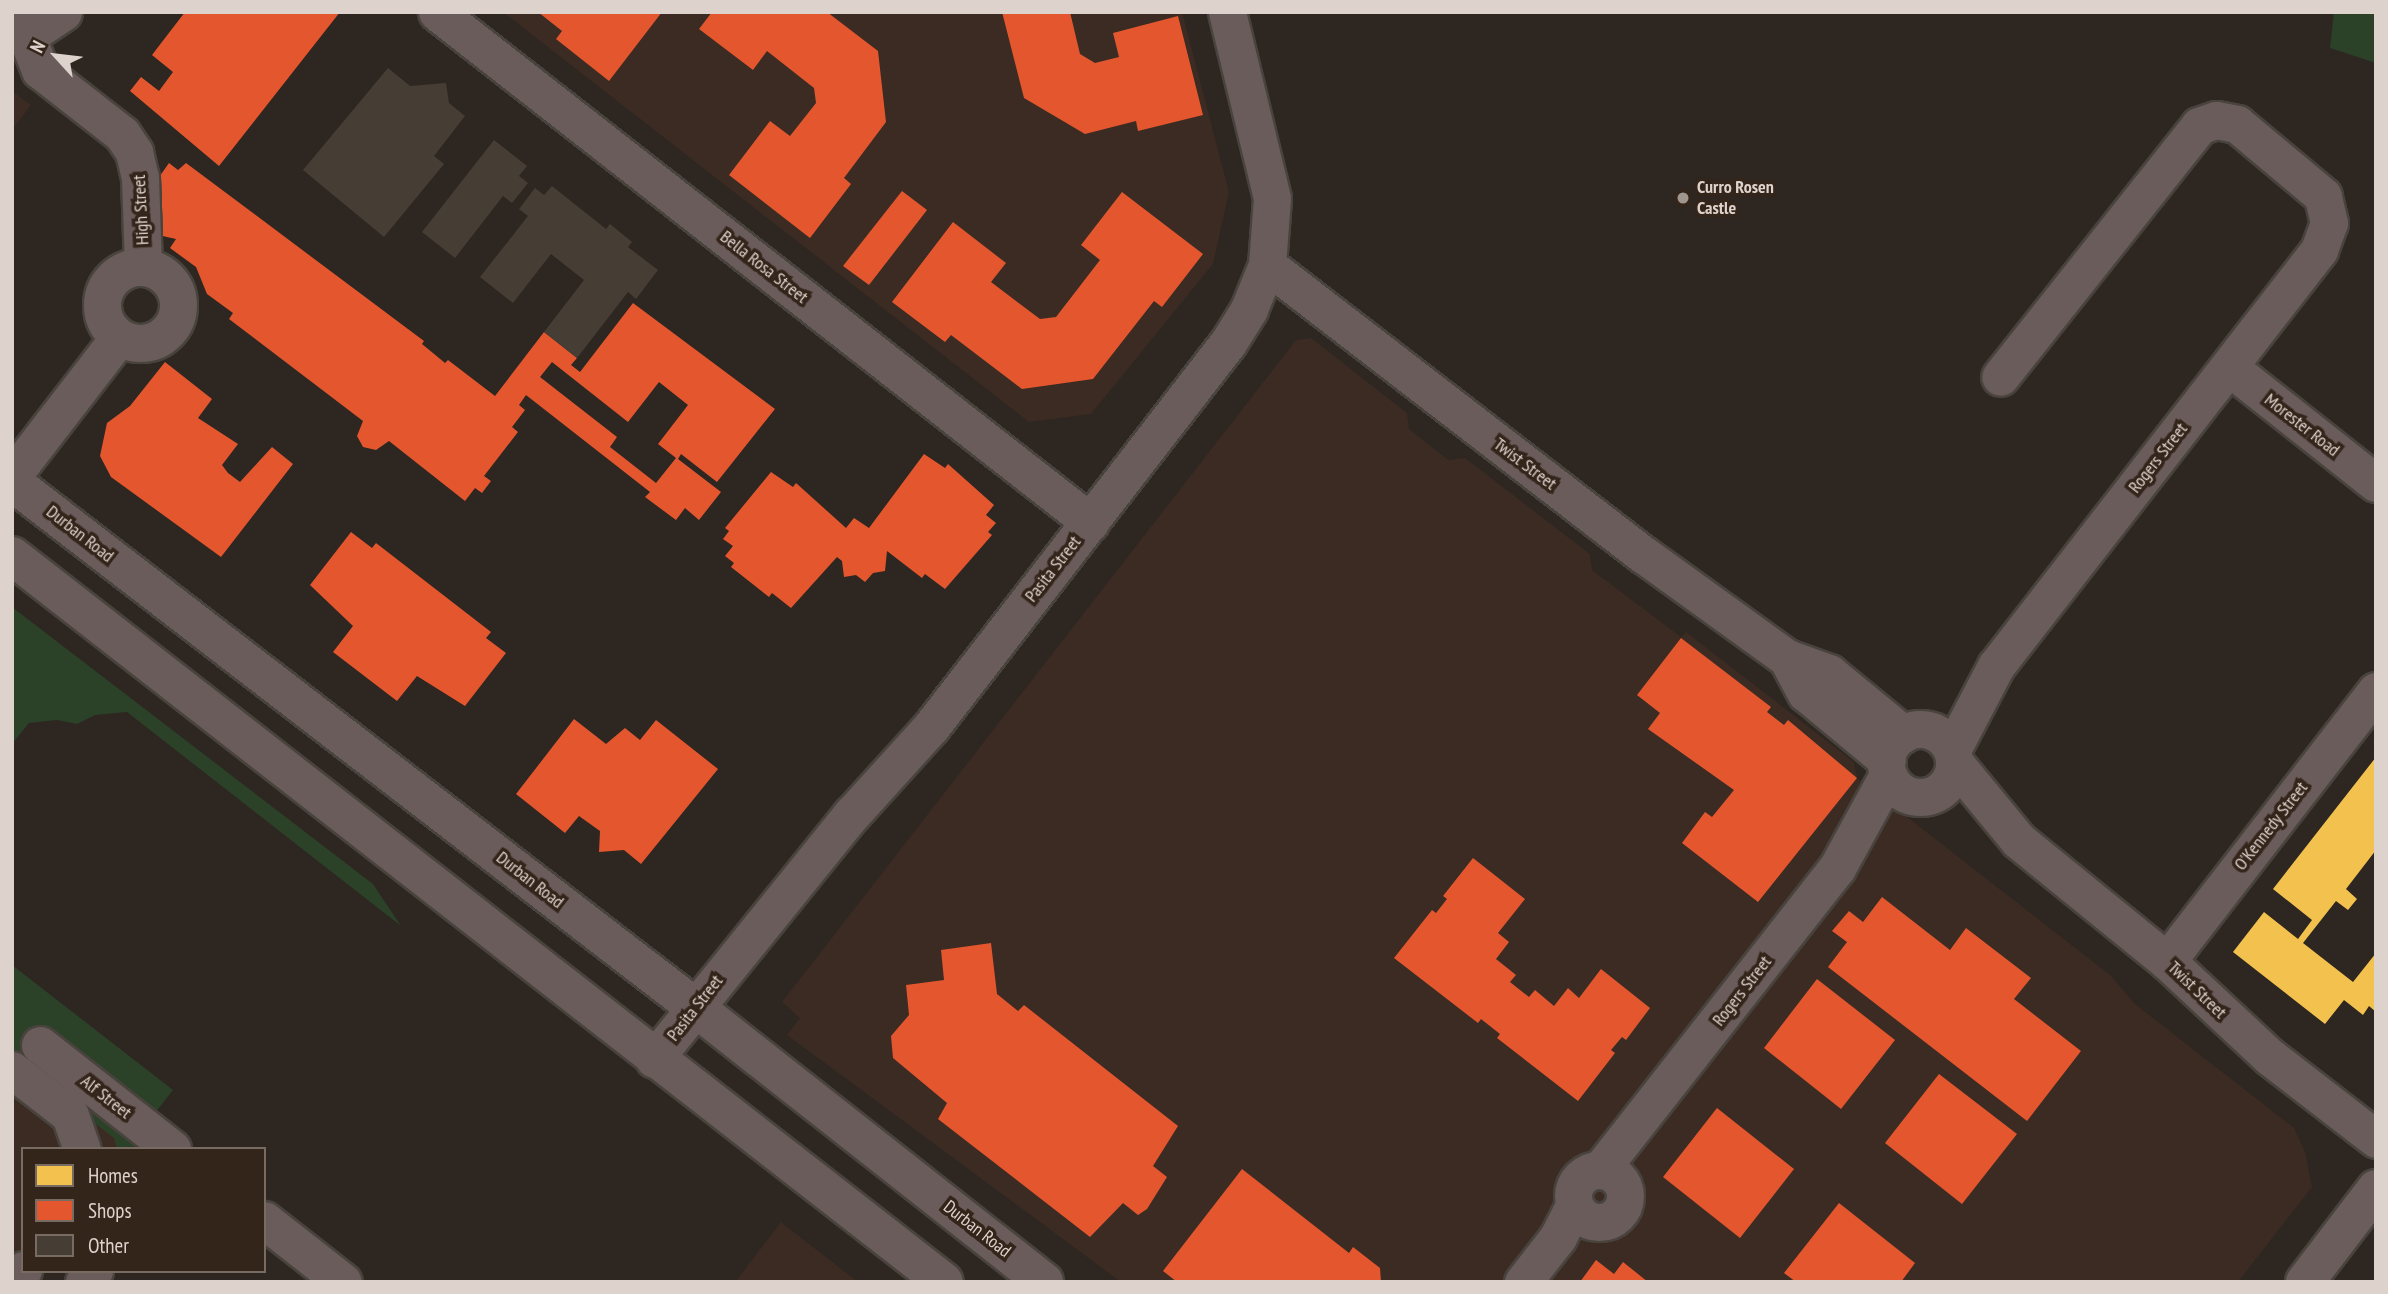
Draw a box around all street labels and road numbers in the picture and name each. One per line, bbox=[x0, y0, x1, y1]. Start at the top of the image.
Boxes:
street label: High Street bbox=[128, 174, 154, 246]
street label: Bella Rosa Street bbox=[716, 226, 812, 308]
street label: Morester Road bbox=[2260, 389, 2344, 461]
street label: Rogers Street bbox=[2124, 419, 2192, 497]
street label: Twist Street bbox=[1489, 433, 1561, 495]
street label: Durban Road bbox=[42, 501, 118, 567]
street label: Pasita Street bbox=[1020, 532, 1086, 606]
street label: O'Kennedy Street bbox=[2230, 777, 2312, 875]
street label: Durban Road bbox=[492, 847, 568, 913]
street label: Rogers Street bbox=[1708, 952, 1776, 1030]
street label: Twist Street bbox=[2163, 957, 2231, 1023]
street label: Pasita Street bbox=[662, 971, 728, 1045]
street label: Alf Street bbox=[76, 1071, 136, 1123]
street label: Durban Road bbox=[939, 1196, 1015, 1262]

